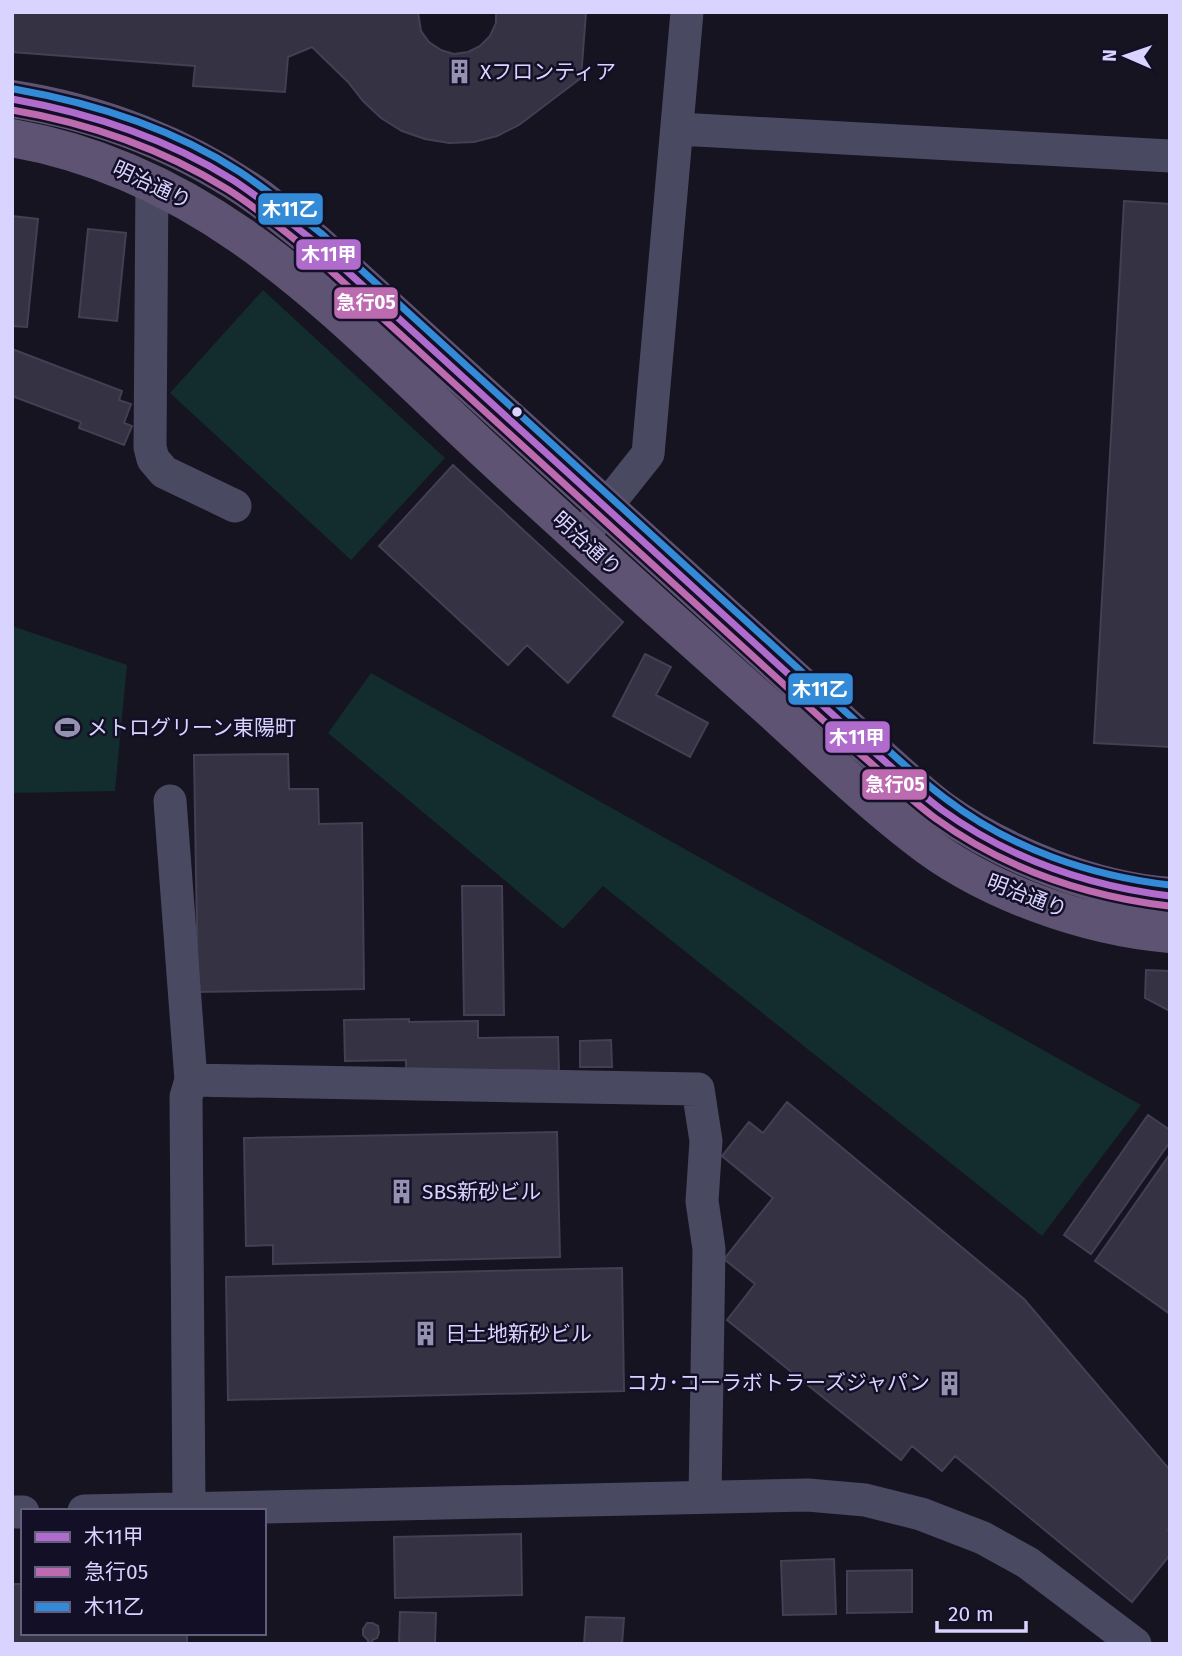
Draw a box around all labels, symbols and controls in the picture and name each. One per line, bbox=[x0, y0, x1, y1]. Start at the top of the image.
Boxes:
north arrow bbox=[1091, 21, 1161, 91]
text: N bbox=[1098, 49, 1121, 62]
building icon: Xフロンティア bbox=[446, 58, 474, 86]
place label: Xフロンティア bbox=[480, 59, 616, 85]
street label: 明治通り bbox=[108, 155, 196, 215]
line badge: 木11乙 bbox=[257, 192, 324, 226]
text: 木11乙 bbox=[262, 198, 318, 221]
line badge: 木11甲 bbox=[295, 238, 362, 271]
text: 木11甲 bbox=[301, 243, 357, 266]
line badge: 急行05 bbox=[333, 286, 399, 320]
text: 急行05 bbox=[336, 291, 396, 314]
unlabelled marker bbox=[510, 405, 524, 419]
street label: 明治通り bbox=[547, 506, 627, 582]
line badge: 木11乙 bbox=[787, 672, 854, 706]
text: 木11乙 bbox=[792, 678, 848, 701]
sports icon: メトログリーン東陽町 bbox=[53, 714, 81, 742]
place label: メトログリーン東陽町 bbox=[87, 715, 296, 741]
line badge: 木11甲 bbox=[824, 720, 891, 754]
text: 木11甲 bbox=[829, 726, 885, 749]
line badge: 急行05 bbox=[861, 768, 928, 801]
text: 急行05 bbox=[865, 773, 925, 796]
street label: 明治通り bbox=[983, 869, 1071, 923]
building icon: SBS新砂ビル bbox=[388, 1178, 416, 1206]
place label: SBS新砂ビル bbox=[422, 1179, 541, 1205]
building icon: 日土地新砂ビル bbox=[411, 1320, 439, 1348]
place label: 日土地新砂ビル bbox=[445, 1321, 592, 1347]
building icon: コカ･コーラボトラーズジャパン bbox=[936, 1369, 964, 1397]
place label: コカ･コーラボトラーズジャパン bbox=[627, 1370, 930, 1396]
legend bbox=[21, 1509, 266, 1635]
text: 木11甲 bbox=[84, 1524, 144, 1550]
text: 急行05 bbox=[84, 1559, 148, 1585]
scale bar bbox=[937, 1590, 1026, 1634]
text: 木11乙 bbox=[84, 1594, 144, 1620]
text: 20 m bbox=[948, 1601, 994, 1627]

